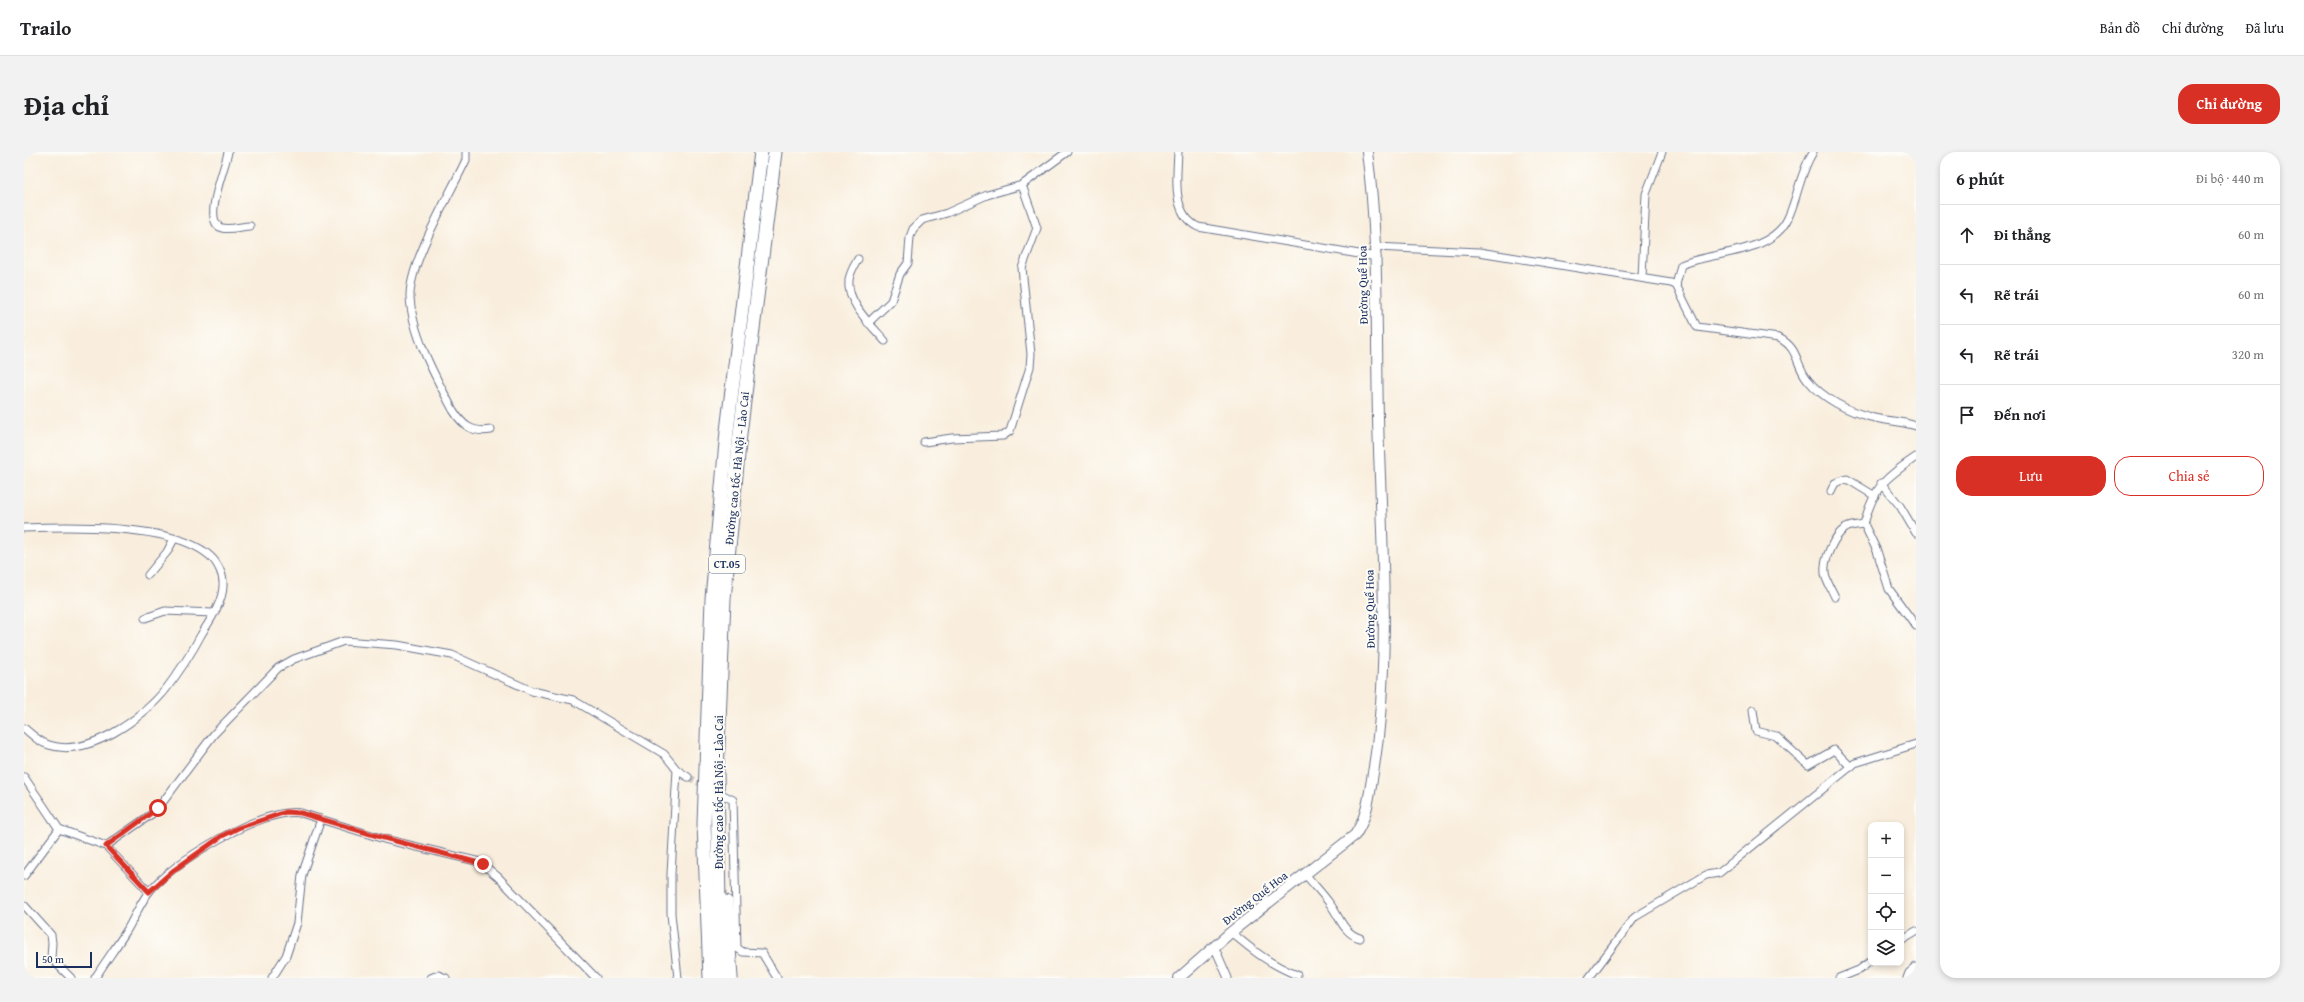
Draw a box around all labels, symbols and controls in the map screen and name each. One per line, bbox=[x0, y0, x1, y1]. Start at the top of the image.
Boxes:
text: Trailo bbox=[20, 14, 71, 42]
text: Bản đồ bbox=[2100, 18, 2140, 38]
text: Chỉ đường bbox=[2162, 18, 2223, 38]
text: Đã lưu bbox=[2245, 18, 2284, 38]
text: Địa chỉ bbox=[24, 84, 109, 125]
button: Chỉ đường bbox=[2178, 84, 2280, 124]
text: 6 phút bbox=[1956, 166, 2004, 191]
text: Đi bộ · 440 m bbox=[2196, 169, 2264, 188]
icon: ahead bbox=[1956, 224, 1978, 246]
text: Đi thẳng bbox=[1994, 224, 2051, 245]
text: 60 m bbox=[2238, 225, 2264, 244]
street label: Đường Quế Hoa bbox=[1353, 245, 1372, 325]
icon: left bbox=[1956, 284, 1978, 306]
text: Rẽ trái bbox=[1994, 284, 2039, 305]
text: 60 m bbox=[2238, 285, 2264, 304]
icon: left bbox=[1956, 344, 1978, 366]
text: Rẽ trái bbox=[1994, 344, 2039, 365]
text: 320 m bbox=[2232, 345, 2264, 364]
street label: Đường cao tốc Hà Nội - Lào Cai bbox=[720, 390, 753, 545]
icon: arrive bbox=[1956, 404, 1978, 426]
text: Đến nơi bbox=[1994, 404, 2046, 425]
button: Lưu bbox=[1956, 456, 2106, 496]
button: Chia sẻ bbox=[2114, 456, 2264, 496]
road number: CT.05 bbox=[709, 555, 745, 573]
street label: Đường Quế Hoa bbox=[1360, 569, 1379, 649]
street label: Đường cao tốc Hà Nội - Lào Cai bbox=[710, 714, 727, 869]
route start bbox=[149, 799, 167, 817]
map controls bbox=[1868, 822, 1904, 966]
button: + bbox=[1868, 822, 1904, 858]
route end bbox=[474, 855, 492, 873]
button: − bbox=[1868, 858, 1904, 894]
street label: Đường Quế Hoa bbox=[1218, 866, 1291, 929]
button: locate bbox=[1868, 894, 1904, 930]
button: layers bbox=[1868, 930, 1904, 966]
scale bar bbox=[36, 950, 92, 969]
text: 50 m bbox=[42, 951, 64, 967]

